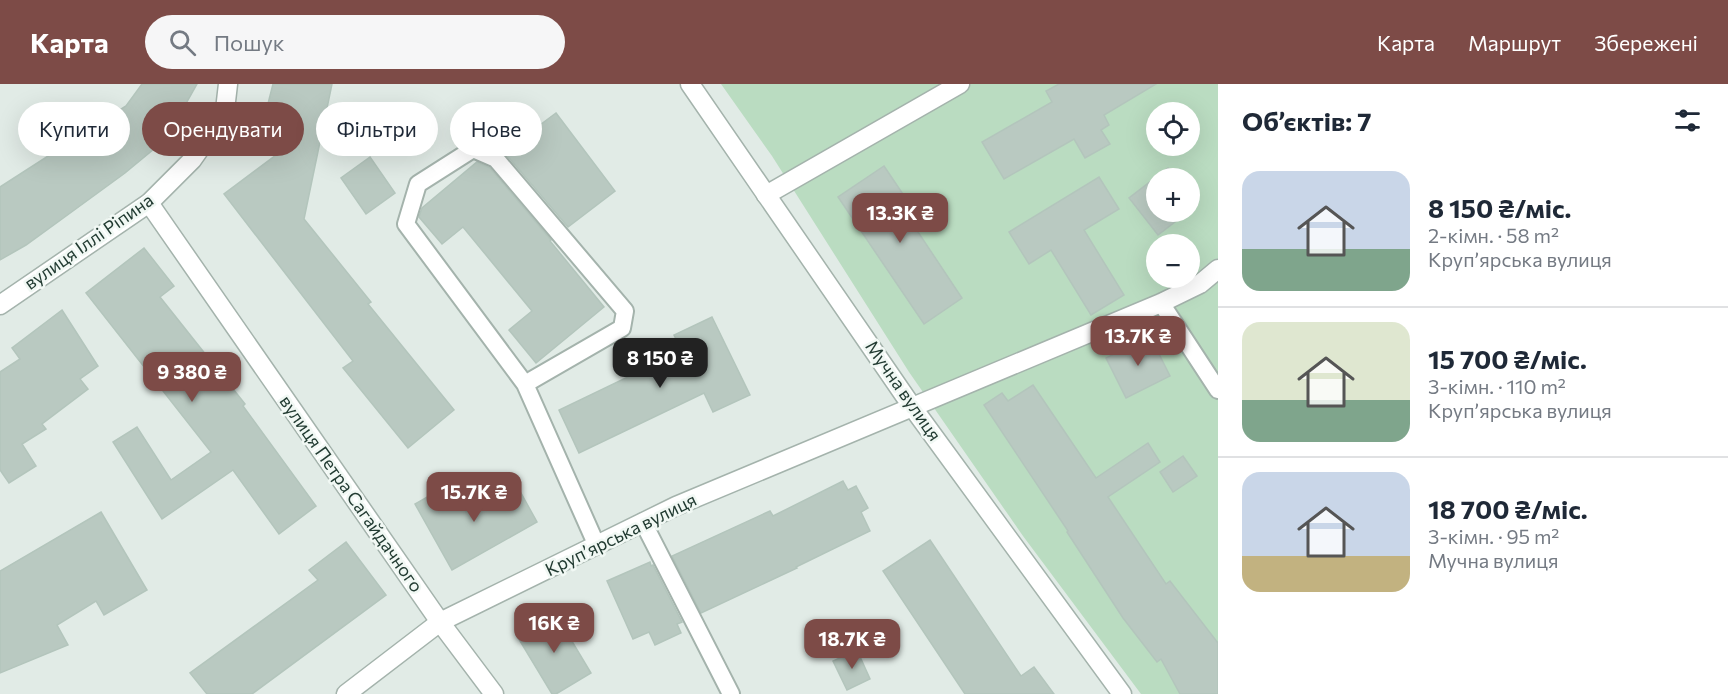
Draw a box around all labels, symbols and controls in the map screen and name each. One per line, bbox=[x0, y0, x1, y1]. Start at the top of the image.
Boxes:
search box bbox=[145, 15, 565, 69]
text: Карта bbox=[30, 25, 109, 59]
icon: search bbox=[166, 26, 199, 59]
text: Пошук bbox=[214, 29, 285, 56]
text: Карта bbox=[1377, 30, 1435, 55]
text: Маршрут bbox=[1468, 30, 1561, 55]
text: Збережені bbox=[1594, 30, 1698, 55]
chip: Купити bbox=[18, 102, 130, 156]
chip: Орендувати bbox=[142, 102, 304, 156]
chip: Фільтри bbox=[316, 102, 438, 156]
chip: Нове bbox=[450, 102, 542, 156]
map controls bbox=[1146, 102, 1200, 288]
button: locate bbox=[1146, 102, 1200, 156]
icon: filters bbox=[1671, 104, 1704, 137]
text: Об’єктів: 7 bbox=[1242, 105, 1371, 136]
button: + bbox=[1146, 168, 1200, 222]
street label: вулиця Іллі Ріпина bbox=[20, 188, 157, 294]
text: 8 150 ₴/міс. bbox=[1428, 192, 1571, 223]
pin: 13.3K ₴ bbox=[845, 193, 955, 244]
icon: home bbox=[1290, 195, 1362, 267]
text: 13.3K ₴ bbox=[866, 200, 934, 224]
text: 2-кімн. · 58 m² bbox=[1428, 223, 1559, 247]
button: − bbox=[1146, 234, 1200, 288]
text: Крупʼярська вулиця bbox=[1428, 247, 1612, 271]
pin: 13.7K ₴ bbox=[1083, 316, 1193, 367]
text: 13.7K ₴ bbox=[1105, 323, 1171, 347]
street label: Мучна вулиця bbox=[861, 336, 947, 445]
pin: 8 150 ₴ bbox=[605, 338, 715, 389]
text: 15 700 ₴/міс. bbox=[1428, 343, 1587, 374]
text: 8 150 ₴ bbox=[627, 345, 693, 369]
icon: home bbox=[1290, 346, 1362, 418]
pin: 9 380 ₴ bbox=[137, 352, 247, 403]
text: 9 380 ₴ bbox=[157, 359, 227, 383]
text: 3-кімн. · 110 m² bbox=[1428, 374, 1566, 398]
street label: вулиця Петра Сагайдачного bbox=[275, 391, 428, 596]
text: Крупʼярська вулиця bbox=[1428, 398, 1612, 422]
pin: 15.7K ₴ bbox=[419, 472, 529, 523]
text: 15.7K ₴ bbox=[441, 479, 507, 503]
street label: Крупʼярська вулиця bbox=[541, 488, 700, 580]
text: 18 700 ₴/міс. bbox=[1428, 493, 1588, 524]
icon: home bbox=[1290, 496, 1362, 568]
text: 3-кімн. · 95 m² bbox=[1428, 524, 1559, 548]
text: Мучна вулиця bbox=[1428, 548, 1558, 572]
pin: 16K ₴ bbox=[512, 603, 596, 654]
text: 16K ₴ bbox=[528, 610, 580, 634]
pin: 18.7K ₴ bbox=[797, 619, 907, 670]
text: 18.7K ₴ bbox=[818, 626, 886, 650]

